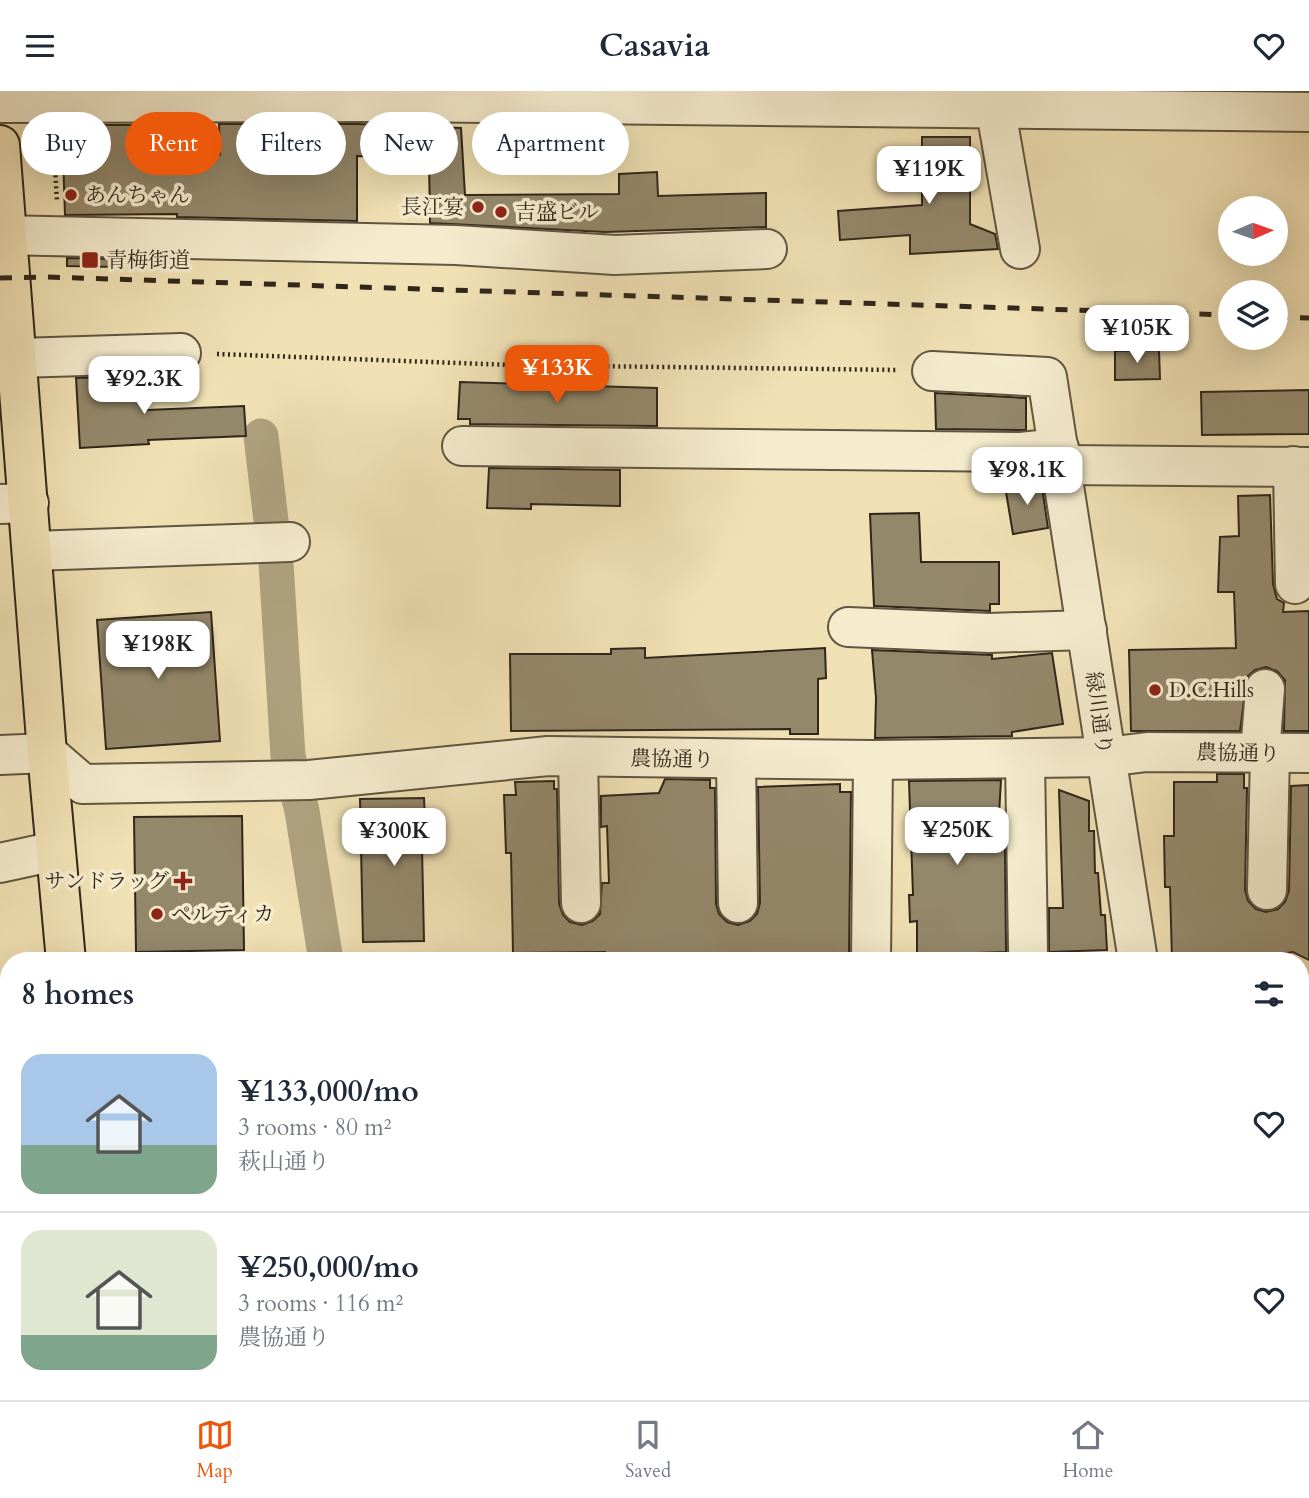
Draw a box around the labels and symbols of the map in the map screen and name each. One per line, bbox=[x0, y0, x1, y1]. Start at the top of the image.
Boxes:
pin: ¥119K bbox=[880, 146, 978, 206]
place label: あんちゃん bbox=[85, 181, 190, 210]
marker: あんちゃん bbox=[63, 187, 79, 203]
place label: 長江宴 bbox=[401, 193, 464, 222]
north arrow bbox=[1218, 196, 1288, 266]
place label: 吉盛ビル bbox=[515, 198, 599, 227]
marker: 長江宴 bbox=[470, 199, 486, 215]
marker: 吉盛ビル bbox=[493, 204, 509, 220]
place label: 青梅街道 bbox=[106, 246, 190, 275]
marker: 青梅街道 bbox=[80, 250, 100, 270]
pin: ¥105K bbox=[1088, 306, 1186, 365]
pin: ¥133K bbox=[508, 345, 606, 405]
pin: ¥92.3K bbox=[87, 357, 201, 416]
pin: ¥98.1K bbox=[970, 447, 1084, 507]
pin: ¥198K bbox=[109, 621, 207, 681]
street label: 緑川通り bbox=[1078, 669, 1119, 757]
place label: D.C.Hills bbox=[1169, 676, 1254, 705]
marker: D.C.Hills bbox=[1147, 682, 1163, 698]
street label: 農協通り bbox=[1196, 738, 1280, 769]
street label: 農協通り bbox=[630, 744, 714, 775]
pin: ¥250K bbox=[908, 807, 1006, 867]
pin: ¥300K bbox=[345, 809, 443, 868]
place label: サンドラッグ bbox=[44, 867, 169, 896]
marker: サンドラッグ bbox=[175, 873, 191, 889]
place label: ペルティカ bbox=[171, 900, 274, 929]
marker: ペルティカ bbox=[149, 906, 165, 922]

